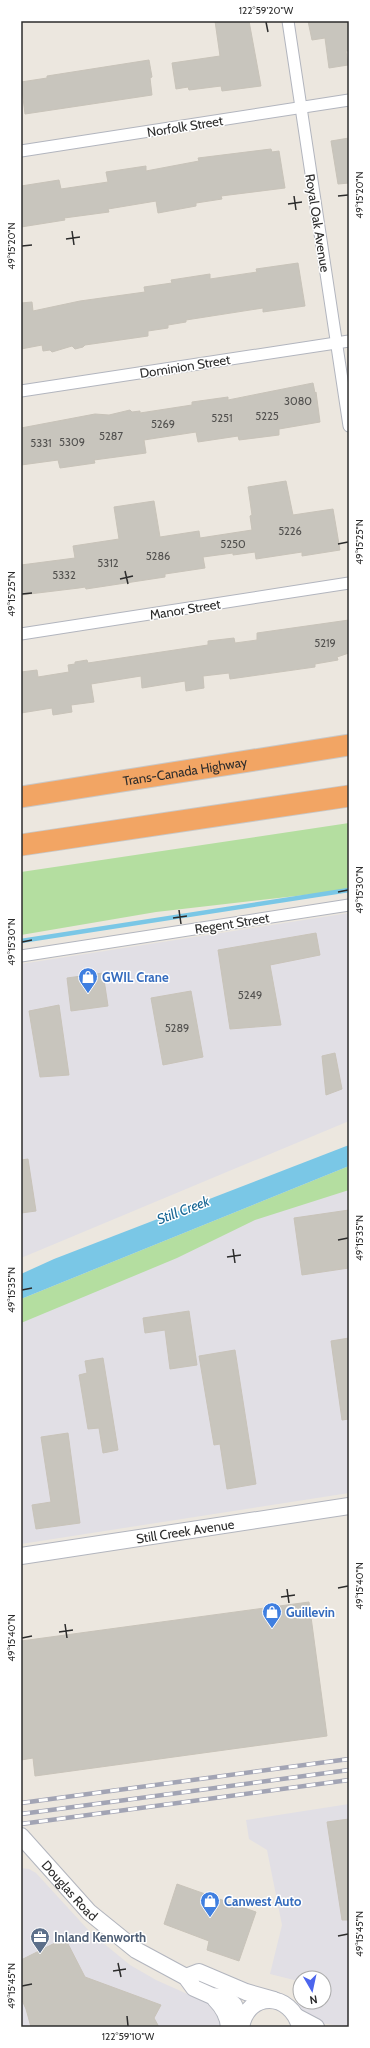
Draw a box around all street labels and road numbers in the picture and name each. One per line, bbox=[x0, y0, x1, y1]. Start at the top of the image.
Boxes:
street label: Norfolk Street bbox=[146, 112, 225, 140]
street label: Royal Oak Avenue bbox=[302, 173, 334, 274]
street label: Dominion Street bbox=[139, 351, 232, 381]
street label: Manor Street bbox=[148, 595, 222, 623]
street label: Trans-Canada Highway bbox=[122, 753, 249, 789]
street label: Regent Street bbox=[194, 909, 271, 937]
street label: Still Creek Avenue bbox=[135, 1516, 236, 1546]
street label: Douglas Road bbox=[38, 1857, 101, 1924]

